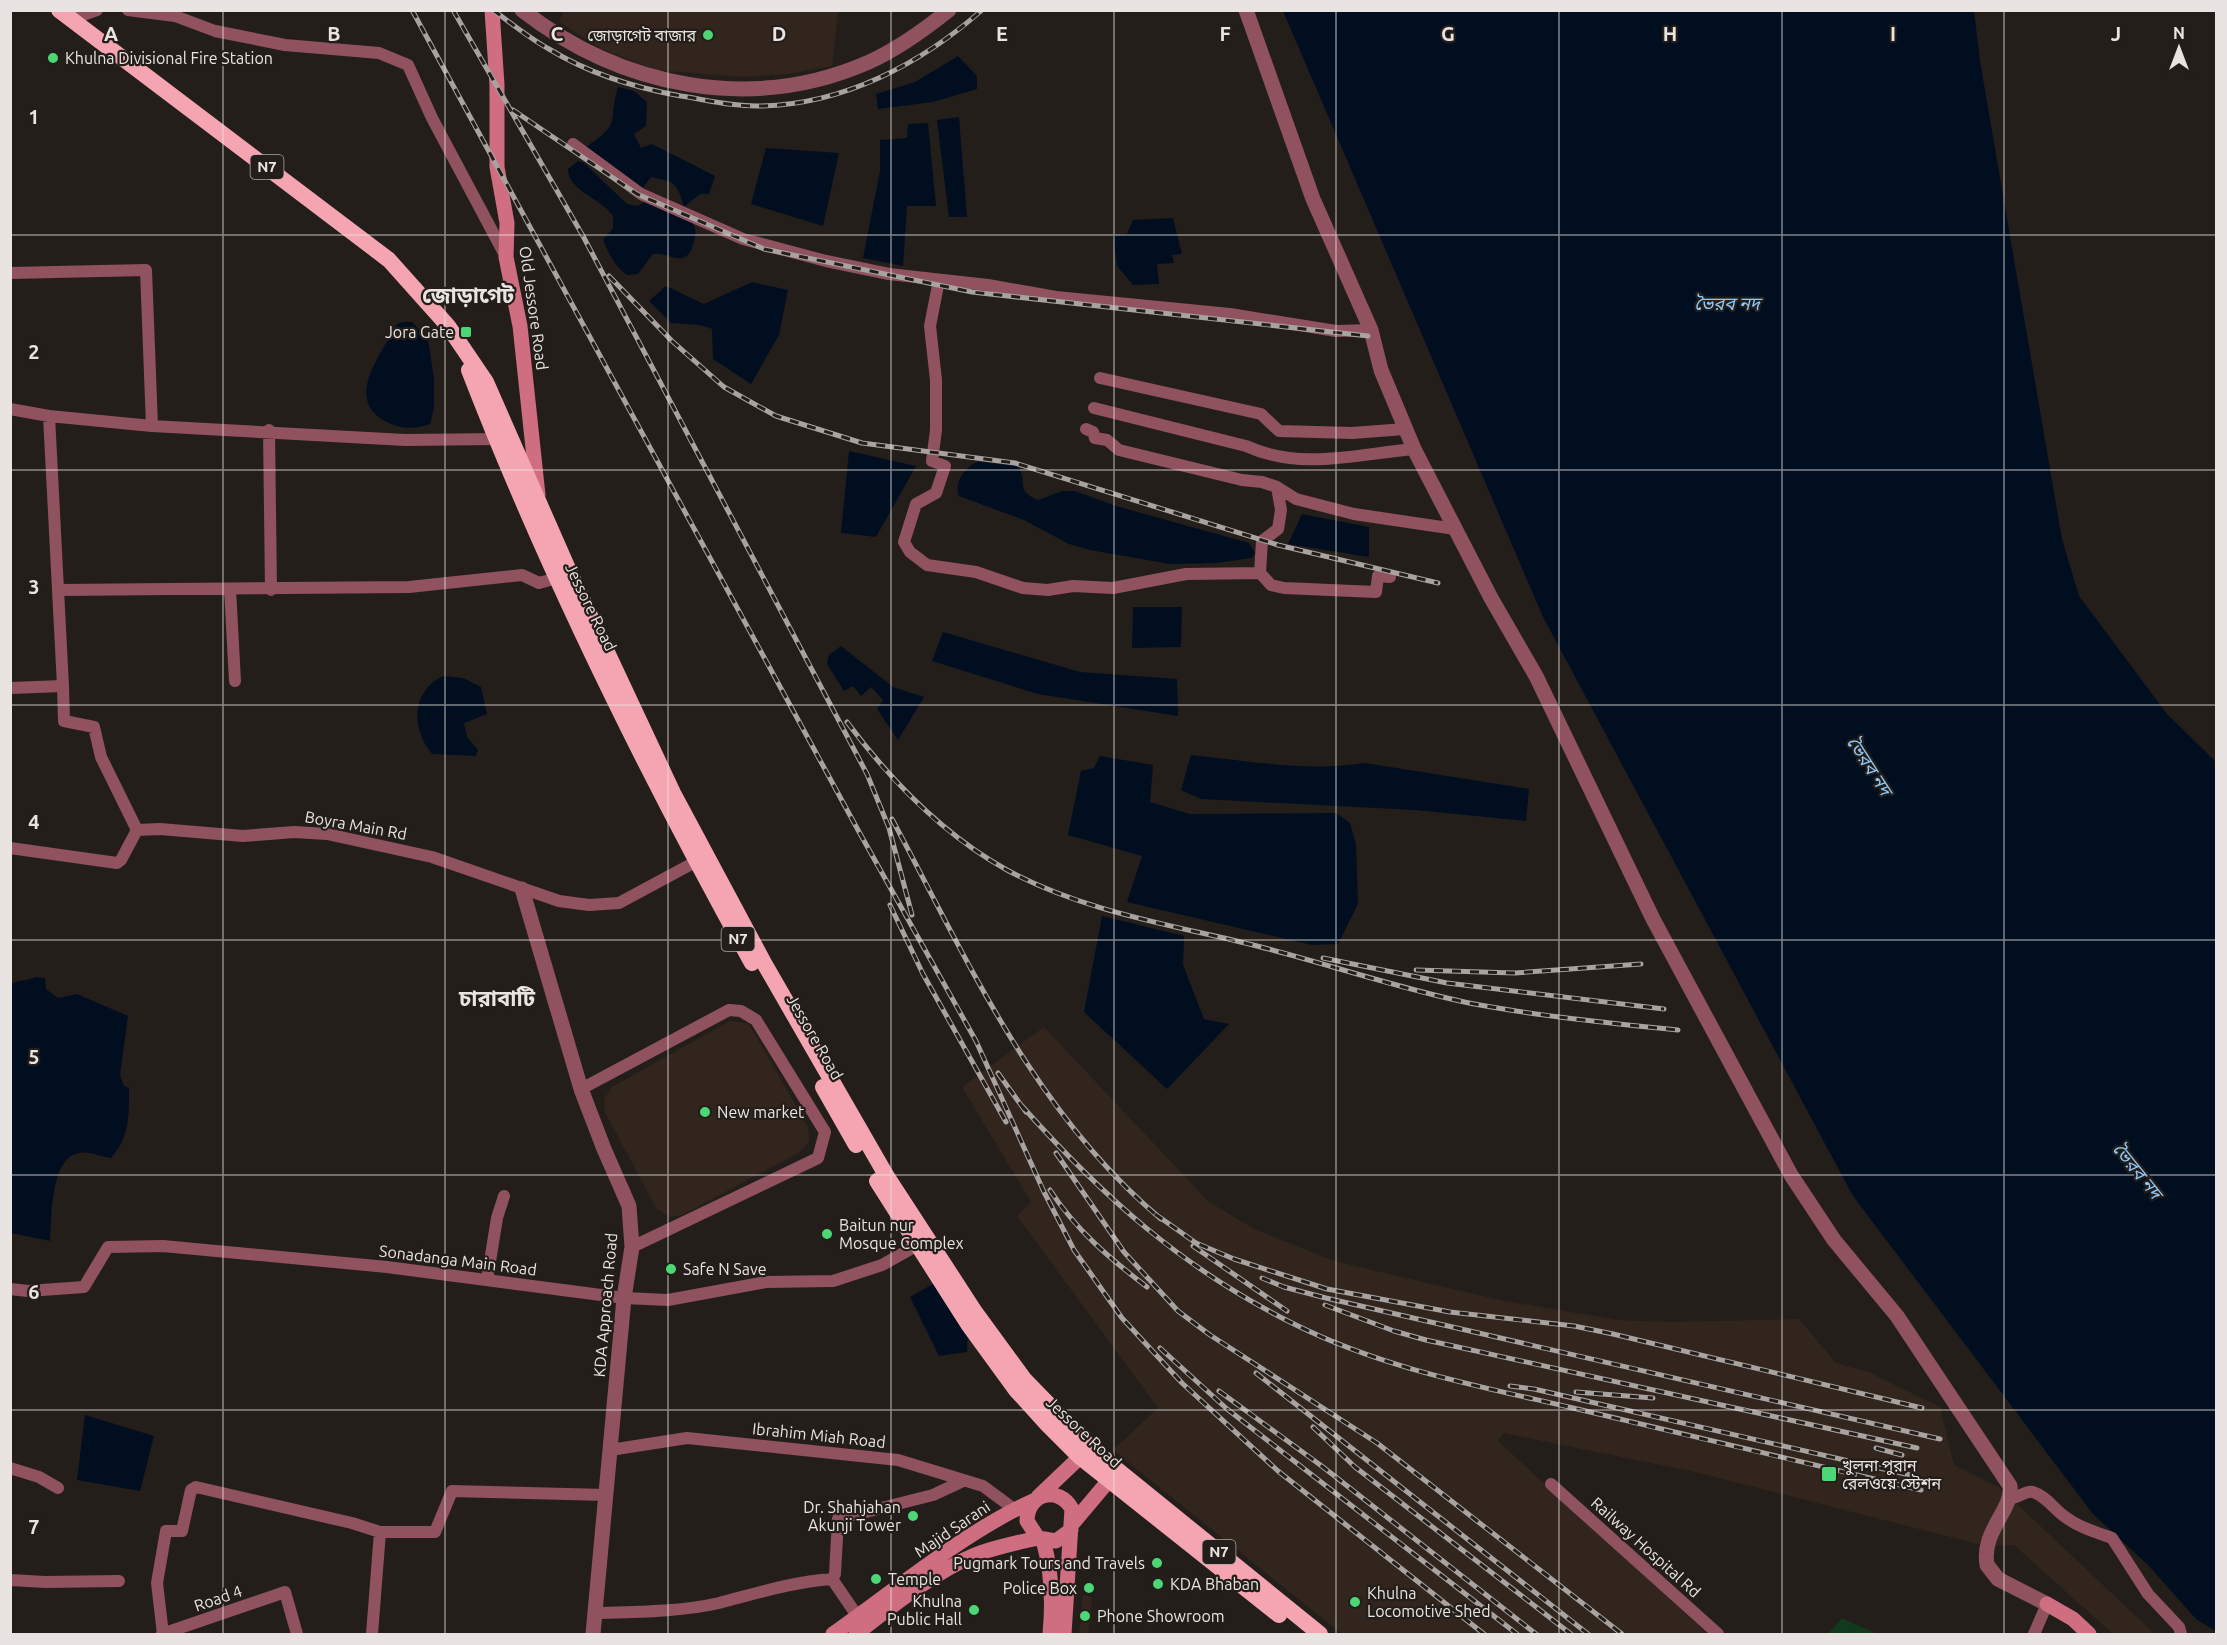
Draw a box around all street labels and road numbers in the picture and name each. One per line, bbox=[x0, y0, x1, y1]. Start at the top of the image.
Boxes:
road number: N7 bbox=[250, 155, 284, 179]
street label: Old Jessore Road bbox=[516, 245, 552, 371]
street label: Jessore Road bbox=[562, 560, 620, 654]
street label: Boyra Main Rd bbox=[304, 807, 408, 843]
road number: N7 bbox=[722, 927, 754, 951]
street label: Jessore Road bbox=[783, 991, 847, 1083]
street label: KDA Approach Road bbox=[590, 1232, 620, 1378]
street label: Sonadanga Main Road bbox=[378, 1241, 538, 1279]
street label: Jessore Road bbox=[1043, 1393, 1125, 1471]
street label: Ibrahim Miah Road bbox=[751, 1419, 887, 1451]
street label: Railway Hospital Rd bbox=[1588, 1493, 1704, 1601]
street label: Majid Sarani bbox=[911, 1497, 993, 1561]
road number: N7 bbox=[1202, 1540, 1236, 1564]
street label: Road 4 bbox=[192, 1581, 244, 1615]

